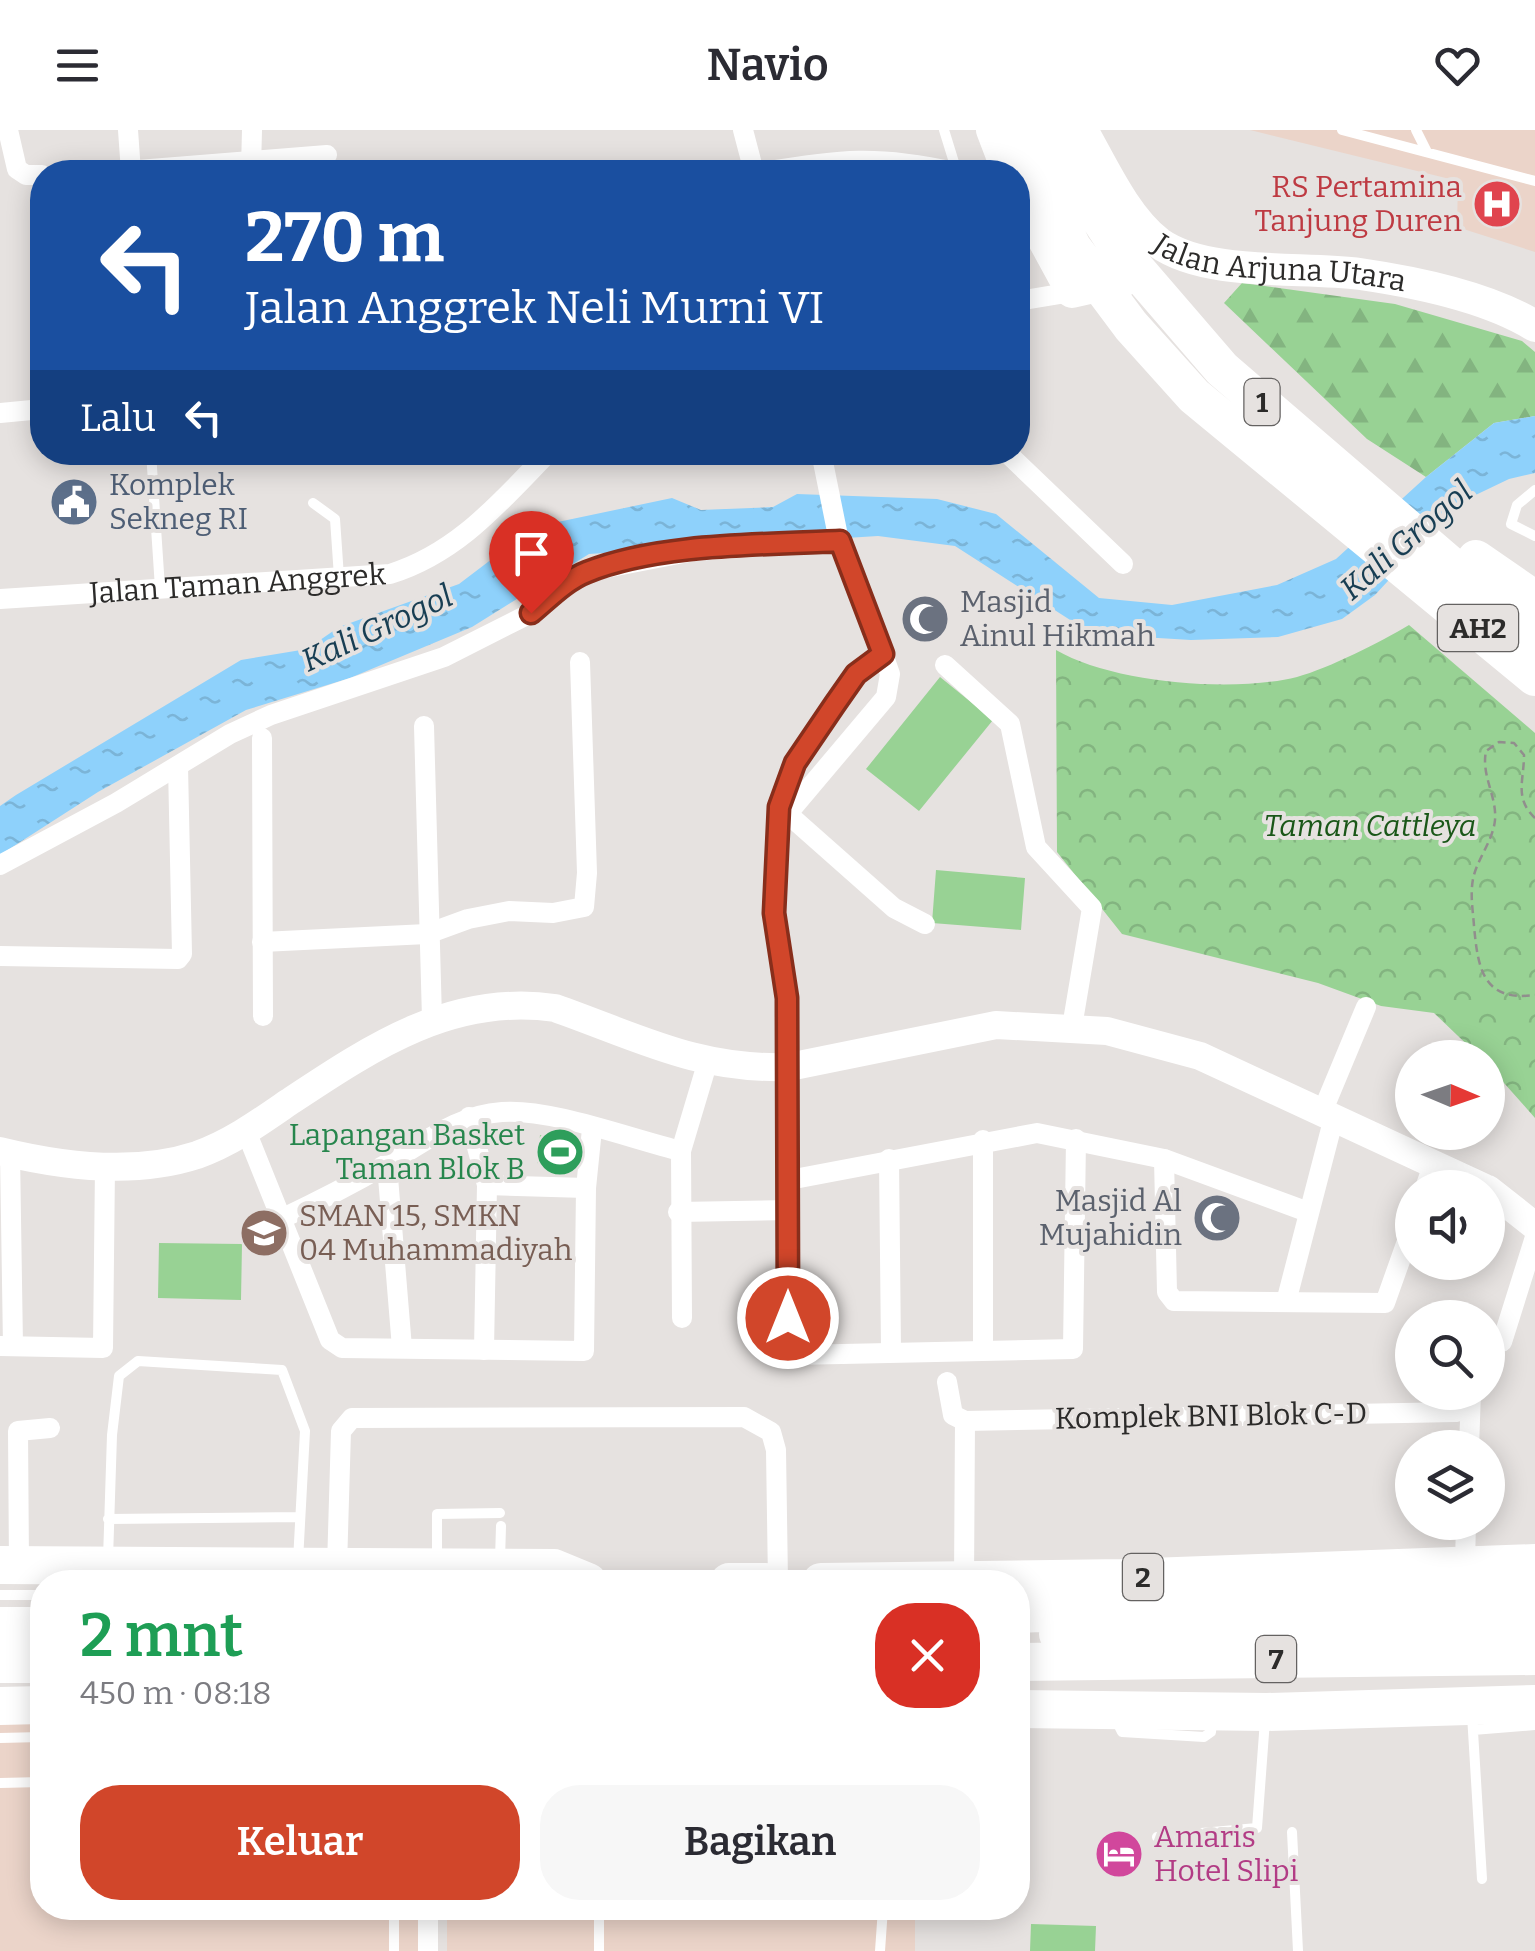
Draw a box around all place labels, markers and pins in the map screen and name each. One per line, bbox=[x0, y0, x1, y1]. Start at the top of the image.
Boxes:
place label: RS Pertamina Tanjung Duren bbox=[1254, 169, 1462, 239]
hospital icon: RS Pertamina Tanjung Duren bbox=[1471, 178, 1523, 230]
place label: Komplek Sekneg RI bbox=[109, 467, 248, 537]
public building icon: Komplek Sekneg RI bbox=[48, 476, 100, 528]
pin bbox=[489, 511, 574, 614]
place label: Masjid Ainul Hikmah bbox=[960, 584, 1155, 654]
mosque icon: Masjid Ainul Hikmah bbox=[899, 593, 951, 645]
place label: Lapangan Basket Taman Blok B bbox=[289, 1117, 525, 1187]
sports icon: Lapangan Basket Taman Blok B bbox=[534, 1126, 586, 1178]
place label: Masjid Al Mujahidin bbox=[1039, 1183, 1182, 1253]
mosque icon: Masjid Al Mujahidin bbox=[1191, 1192, 1243, 1244]
place label: SMAN 15, SMKN 04 Muhammadiyah bbox=[299, 1198, 573, 1268]
school or university icon: SMAN 15, SMKN 04 Muhammadiyah bbox=[238, 1207, 290, 1259]
place label: Amaris Hotel Slipi bbox=[1154, 1819, 1299, 1889]
hotel icon: Amaris Hotel Slipi bbox=[1093, 1828, 1145, 1880]

